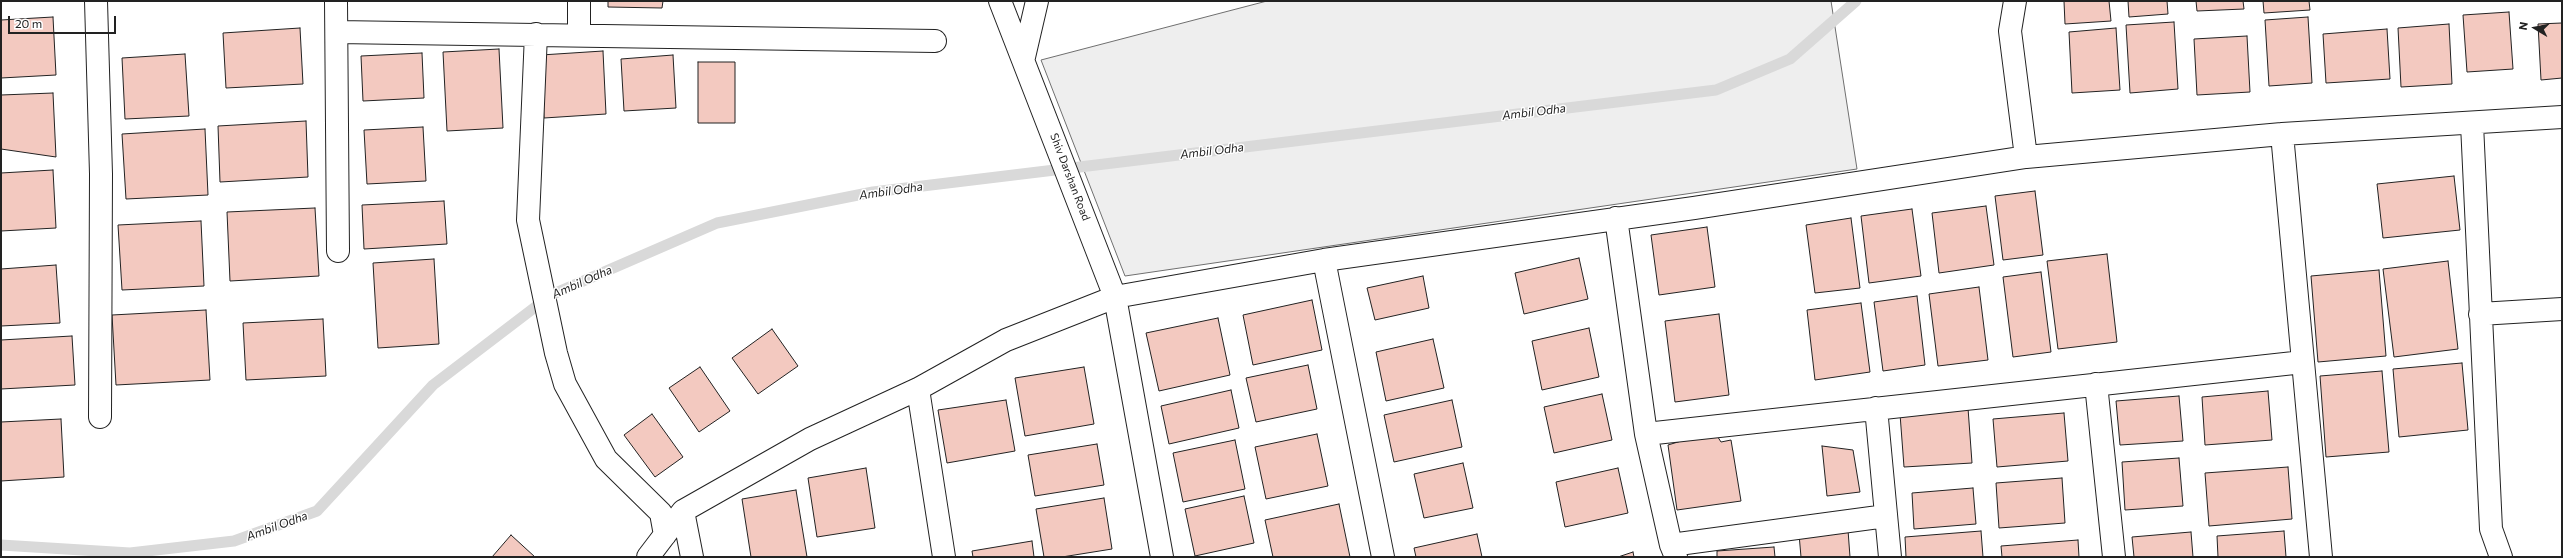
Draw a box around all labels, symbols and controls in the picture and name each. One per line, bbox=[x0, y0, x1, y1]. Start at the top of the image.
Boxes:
scale bar bbox=[10, 8, 118, 34]
north arrow bbox=[2515, 8, 2555, 48]
text: 20 m bbox=[15, 16, 42, 30]
text: N bbox=[2516, 21, 2530, 31]
water label: Ambil Odha bbox=[1501, 101, 1567, 123]
street label: Shiv Darshan Road bbox=[1047, 131, 1093, 223]
water label: Ambil Odha bbox=[1179, 140, 1245, 162]
water label: Ambil Odha bbox=[858, 179, 924, 203]
water label: Ambil Odha bbox=[550, 262, 614, 302]
water label: Ambil Odha bbox=[244, 508, 310, 544]

